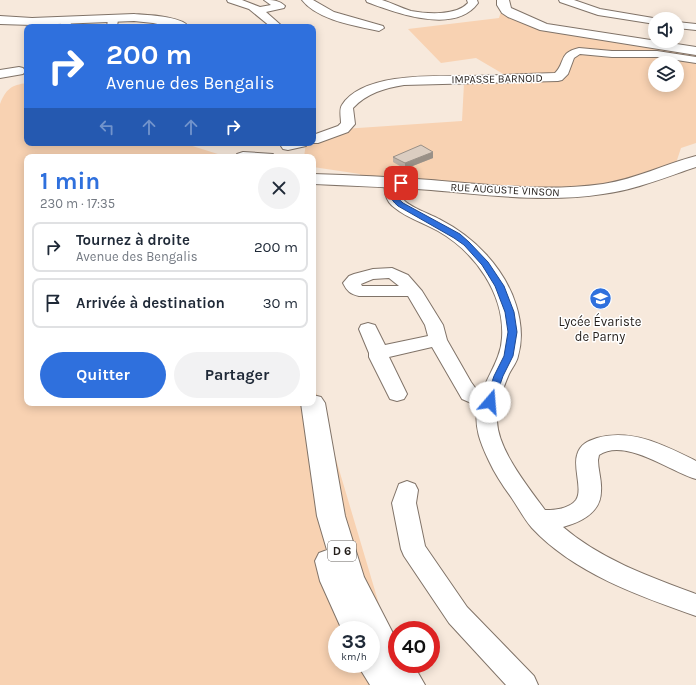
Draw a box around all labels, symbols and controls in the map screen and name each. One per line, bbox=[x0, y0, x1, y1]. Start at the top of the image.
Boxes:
map controls bbox=[648, 12, 684, 92]
button: sound bbox=[648, 12, 684, 48]
text: 200 m bbox=[106, 38, 192, 71]
icon: right bbox=[40, 40, 92, 92]
button: layers bbox=[648, 56, 684, 92]
text: Avenue des Bengalis bbox=[106, 72, 274, 94]
street label: IMPASSE BARNOID bbox=[451, 72, 543, 86]
icon: left bbox=[96, 116, 118, 138]
icon: ahead bbox=[138, 116, 160, 138]
icon: ahead bbox=[180, 116, 202, 138]
icon: right bbox=[222, 116, 244, 138]
pin bbox=[384, 166, 418, 200]
text: 1 min bbox=[40, 167, 100, 195]
button: close bbox=[258, 167, 300, 209]
icon: arrive bbox=[390, 172, 412, 194]
street label: RUE AUGUSTE VINSON bbox=[450, 181, 560, 199]
text: 230 m · 17:35 bbox=[40, 196, 115, 211]
text: Tournez à droite bbox=[76, 231, 190, 249]
icon: right bbox=[42, 236, 64, 258]
text: 200 m bbox=[254, 238, 298, 256]
text: Avenue des Bengalis bbox=[76, 249, 198, 264]
school or university icon: Lycée Évariste de Parny bbox=[587, 286, 613, 312]
icon: arrive bbox=[42, 292, 64, 314]
text: Arrivée à destination bbox=[76, 294, 225, 312]
text: 30 m bbox=[263, 294, 298, 312]
place label: Lycée Évariste de Parny bbox=[559, 312, 642, 344]
button: Quitter bbox=[40, 352, 166, 398]
button: Partager bbox=[174, 352, 300, 398]
position arrow bbox=[469, 381, 511, 423]
road number: D 6 bbox=[328, 541, 356, 561]
speed limit sign: 40 bbox=[388, 621, 440, 673]
text: 33 bbox=[342, 630, 366, 653]
text: km/h bbox=[341, 651, 367, 663]

